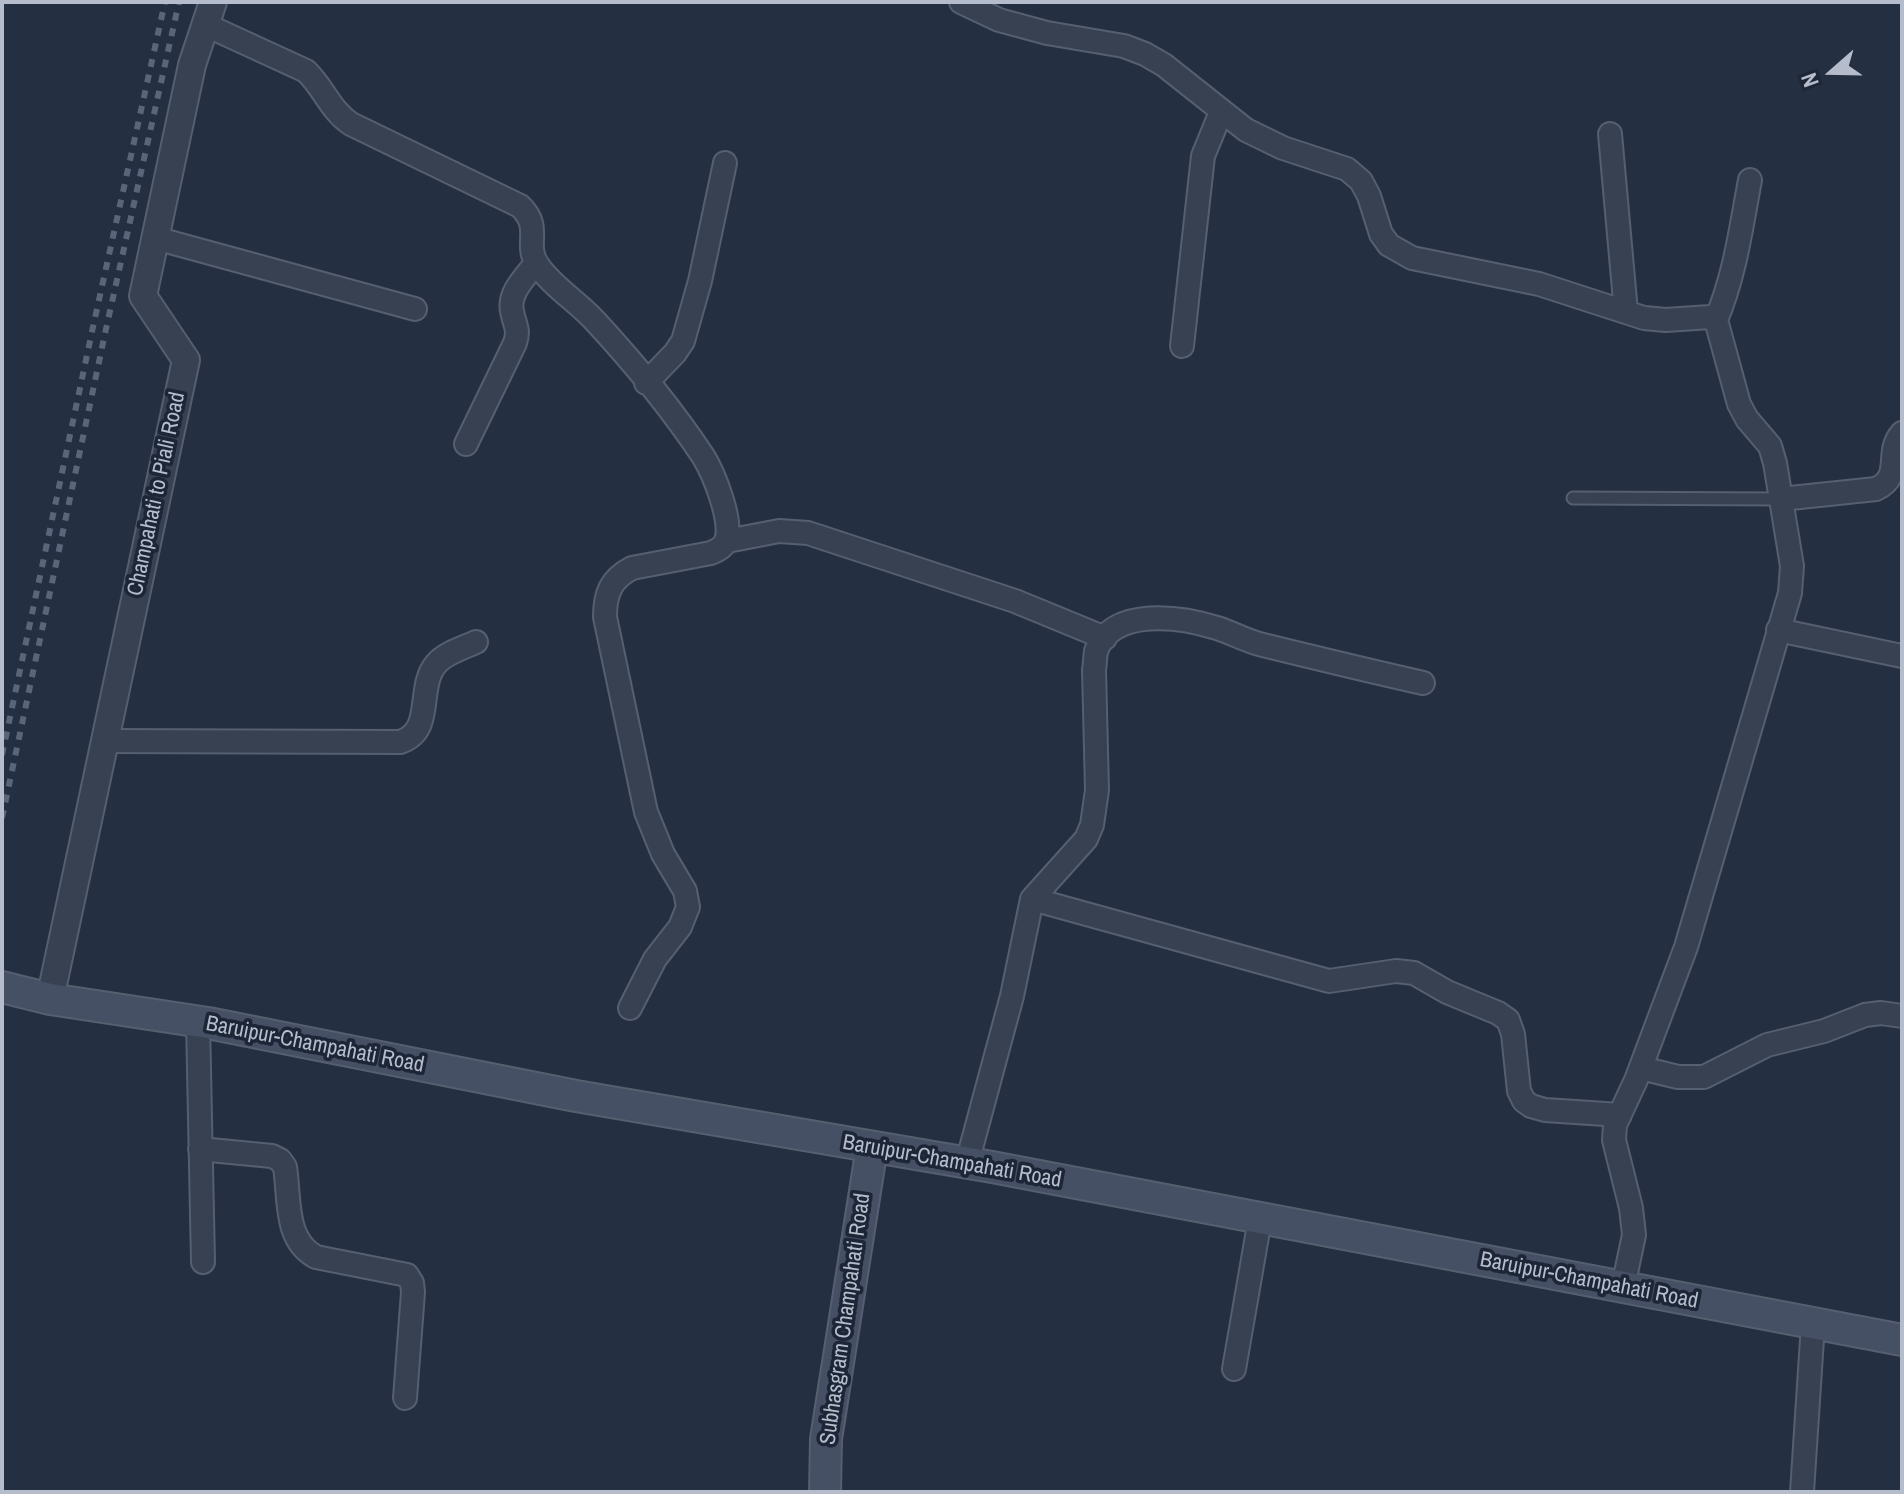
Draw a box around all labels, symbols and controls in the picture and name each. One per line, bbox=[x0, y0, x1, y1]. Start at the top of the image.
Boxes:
north arrow bbox=[1792, 32, 1872, 112]
text: N bbox=[1793, 69, 1826, 91]
street label: Champahati to Piali Road bbox=[123, 390, 191, 598]
street label: Baruipur-Champahati Road bbox=[204, 1011, 426, 1079]
street label: Baruipur-Champahati Road bbox=[841, 1130, 1063, 1194]
street label: Subhasgram Champahati Road bbox=[815, 1192, 877, 1446]
street label: Baruipur-Champahati Road bbox=[1478, 1247, 1700, 1315]

